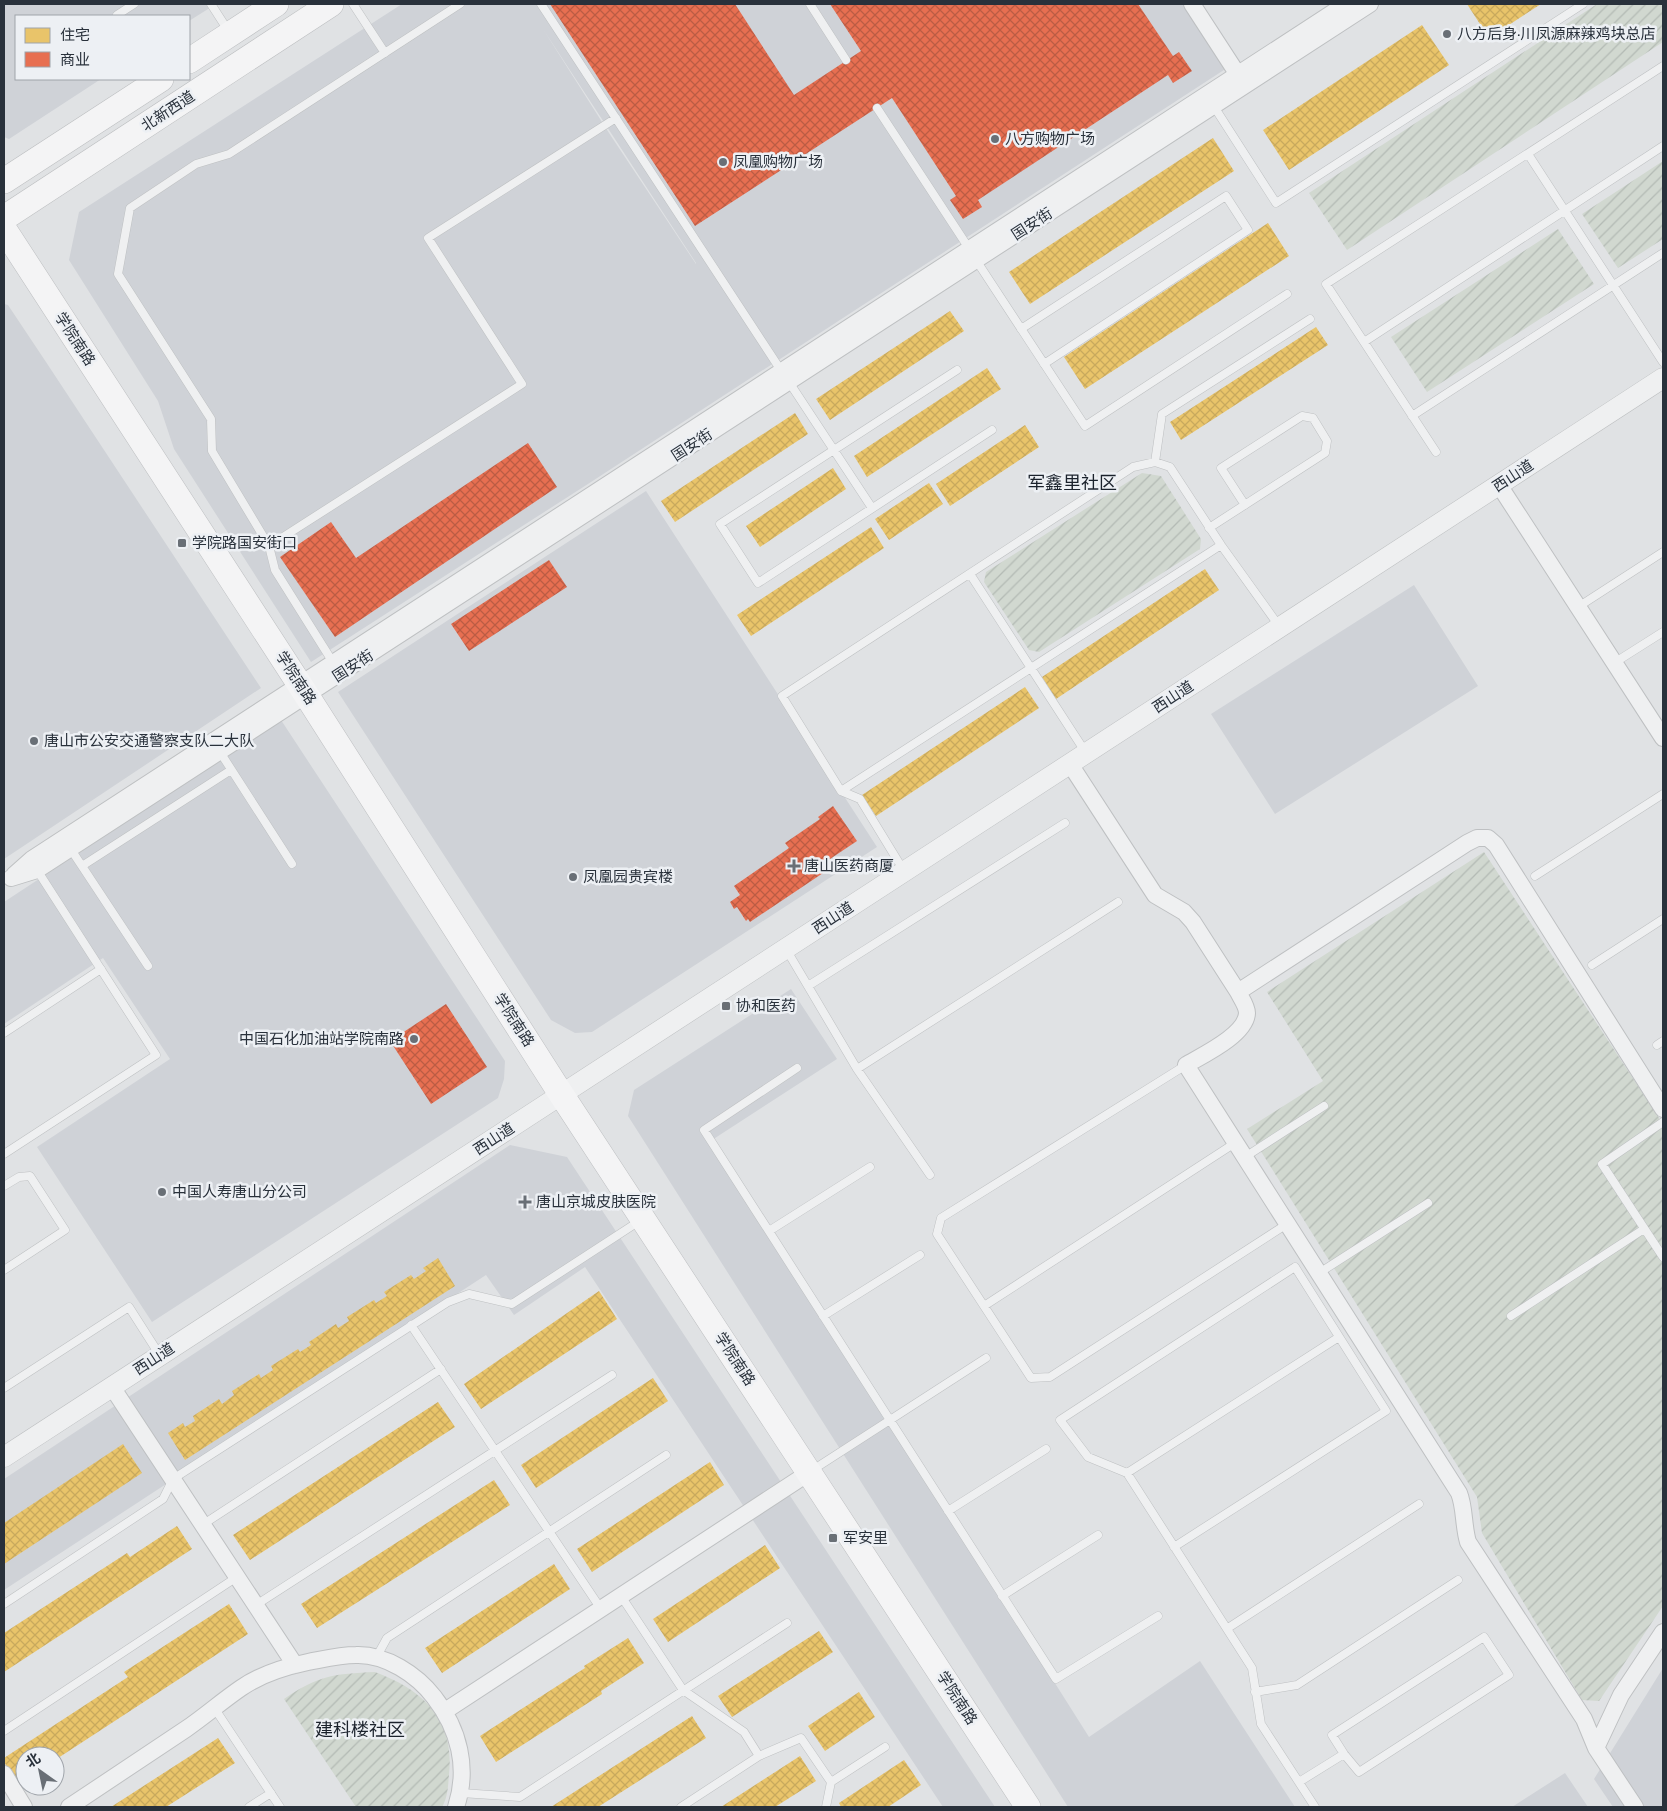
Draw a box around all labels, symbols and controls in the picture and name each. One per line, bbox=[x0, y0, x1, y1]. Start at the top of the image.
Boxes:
legend bbox=[15, 15, 190, 80]
place label: 八方后身·川凤源麻辣鸡块总店 bbox=[1457, 24, 1655, 43]
text: 住宅 bbox=[60, 25, 90, 44]
marker: 八方后身·川凤源麻辣鸡块总店 bbox=[1441, 28, 1453, 40]
text: 商业 bbox=[60, 50, 90, 69]
street label: 北新西道 bbox=[137, 86, 198, 135]
place label: 八方购物广场 bbox=[1005, 129, 1095, 148]
marker: 八方购物广场 bbox=[989, 133, 1001, 145]
place label: 凤凰购物广场 bbox=[733, 152, 823, 171]
marker: 凤凰购物广场 bbox=[717, 156, 729, 168]
street label: 国安街 bbox=[1008, 203, 1056, 244]
street label: 学院南路 bbox=[51, 308, 100, 369]
street label: 国安街 bbox=[668, 424, 716, 465]
street label: 西山道 bbox=[1489, 455, 1537, 496]
district label: 军鑫里社区 bbox=[1027, 471, 1117, 494]
place label: 学院路国安街口 bbox=[192, 533, 297, 552]
marker: 学院路国安街口 bbox=[176, 537, 188, 549]
street label: 国安街 bbox=[329, 645, 377, 686]
street label: 学院南路 bbox=[272, 647, 321, 708]
street label: 西山道 bbox=[1149, 676, 1197, 717]
place label: 唐山市公安交通警察支队二大队 bbox=[44, 731, 254, 750]
marker: 唐山市公安交通警察支队二大队 bbox=[28, 735, 40, 747]
place label: 唐山医药商厦 bbox=[804, 856, 894, 875]
marker: 唐山医药商厦 bbox=[788, 860, 800, 872]
place label: 凤凰园贵宾楼 bbox=[583, 867, 673, 886]
marker: 凤凰园贵宾楼 bbox=[567, 871, 579, 883]
street label: 西山道 bbox=[809, 897, 857, 938]
street label: 学院南路 bbox=[490, 989, 539, 1050]
place label: 协和医药 bbox=[736, 996, 796, 1015]
marker: 协和医药 bbox=[720, 1000, 732, 1012]
place label: 中国石化加油站学院南路 bbox=[239, 1029, 404, 1048]
marker: 中国石化加油站学院南路 bbox=[408, 1033, 420, 1045]
street label: 西山道 bbox=[470, 1118, 518, 1159]
place label: 中国人寿唐山分公司 bbox=[172, 1182, 307, 1201]
marker: 中国人寿唐山分公司 bbox=[156, 1186, 168, 1198]
place label: 唐山京城皮肤医院 bbox=[536, 1192, 656, 1211]
marker: 唐山京城皮肤医院 bbox=[518, 1195, 532, 1209]
street label: 学院南路 bbox=[711, 1328, 760, 1389]
street label: 西山道 bbox=[130, 1338, 178, 1379]
place label: 军安里 bbox=[843, 1528, 888, 1547]
marker: 军安里 bbox=[827, 1532, 839, 1544]
street label: 学院南路 bbox=[933, 1667, 982, 1728]
district label: 建科楼社区 bbox=[315, 1718, 405, 1741]
north arrow bbox=[15, 1746, 65, 1796]
text: 北 bbox=[22, 1749, 44, 1771]

